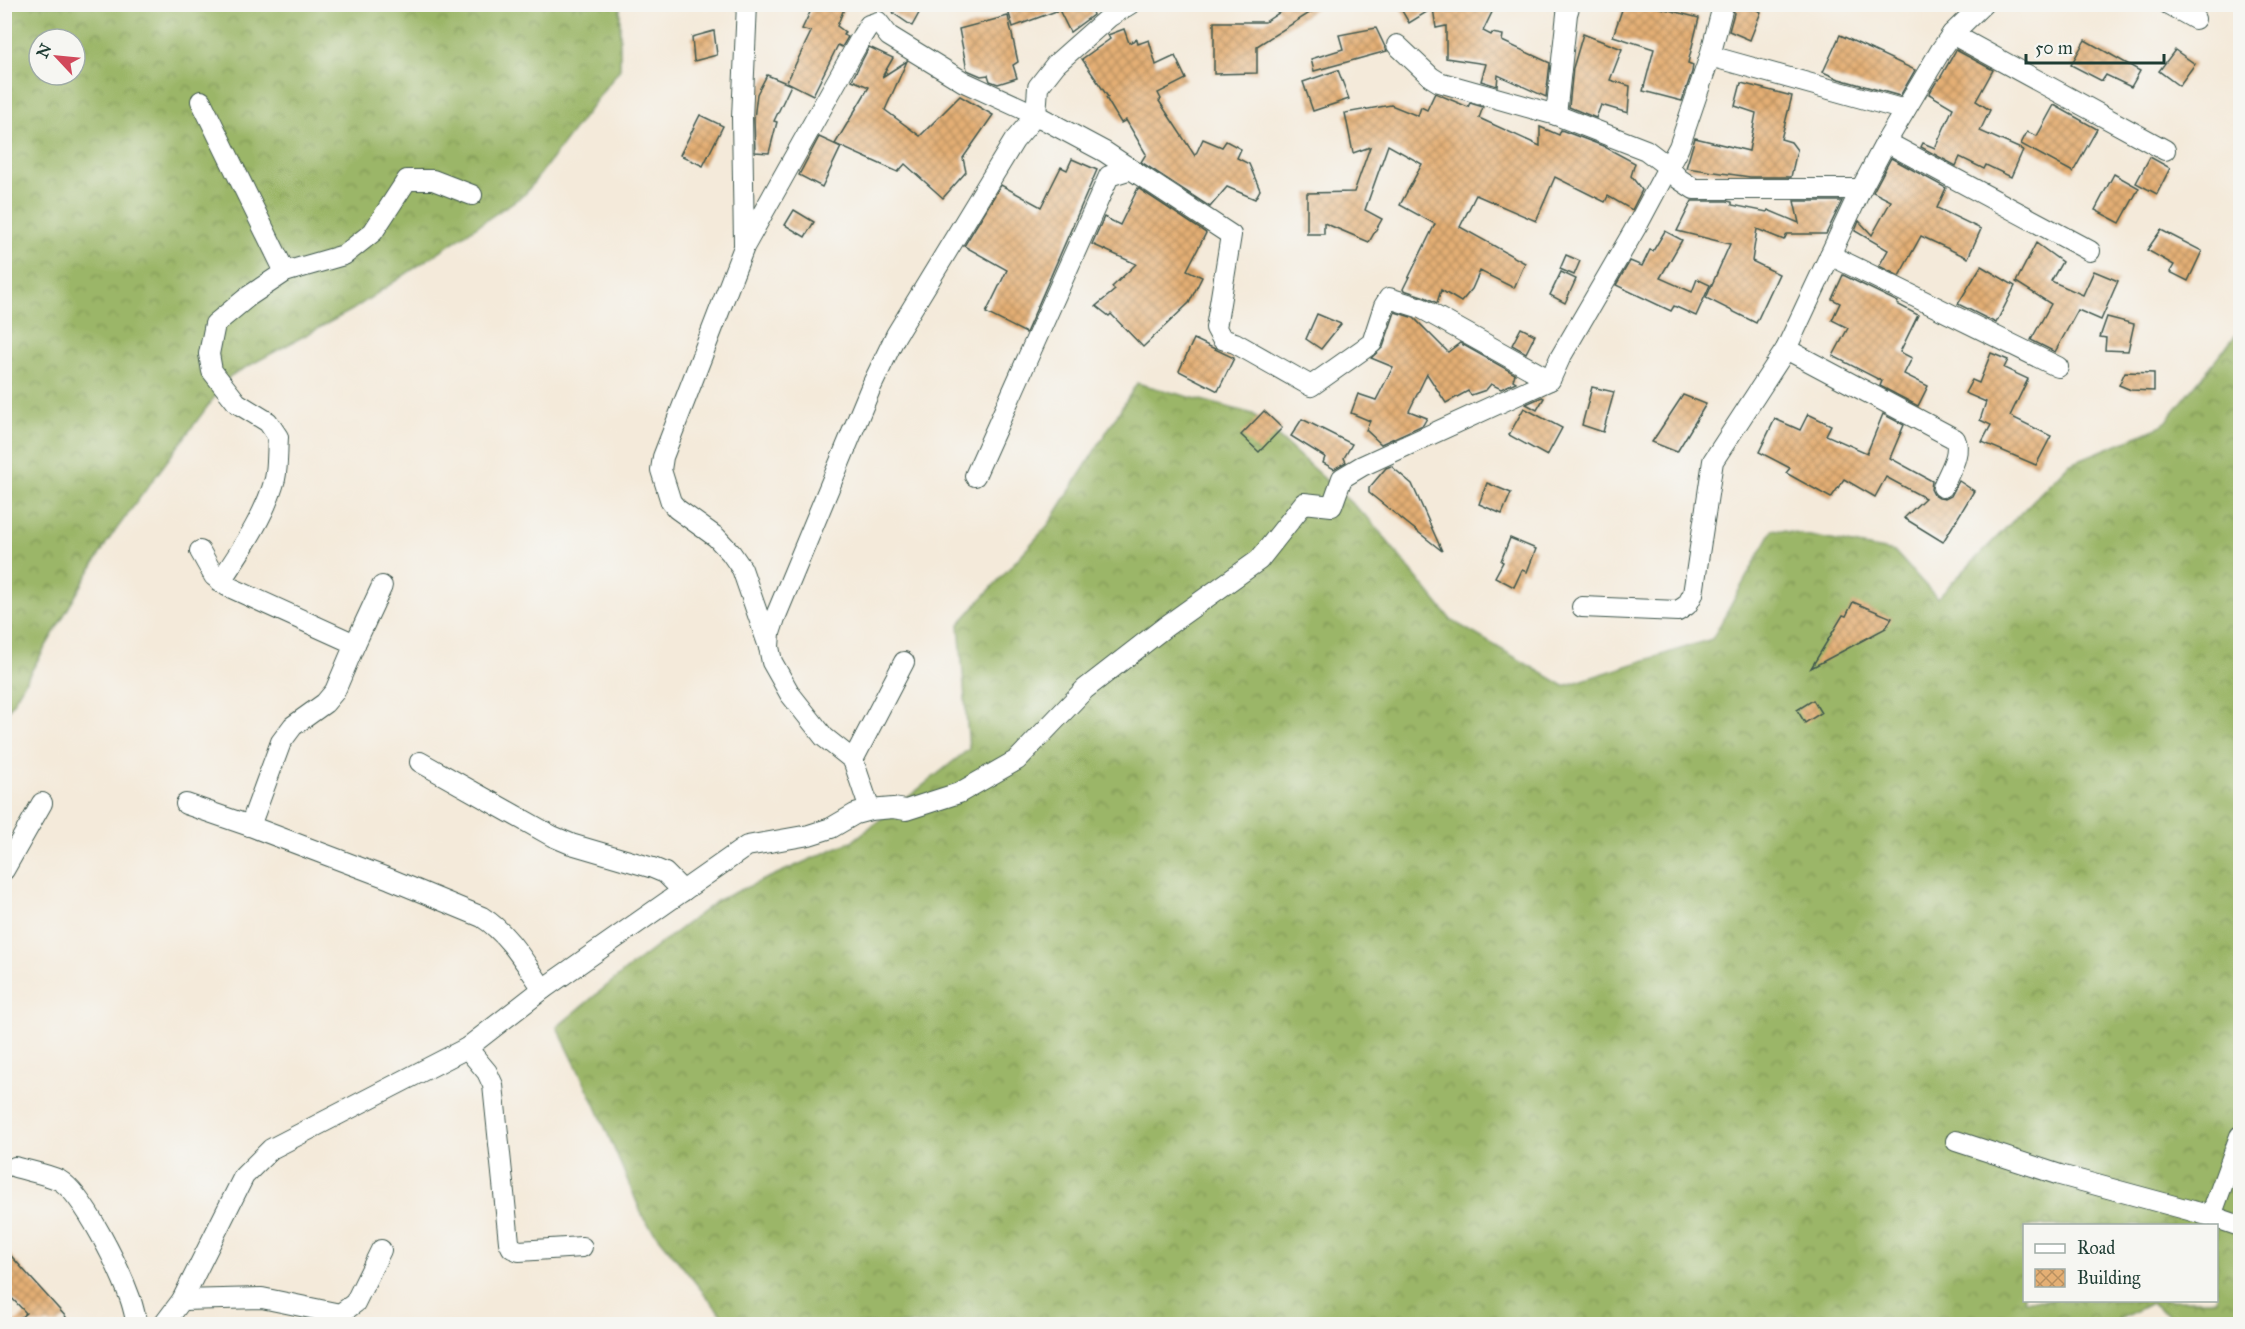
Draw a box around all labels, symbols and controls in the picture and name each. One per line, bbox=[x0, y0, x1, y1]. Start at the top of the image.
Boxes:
north arrow bbox=[27, 27, 87, 87]
scale bar bbox=[2026, 27, 2164, 65]
text: 50 m bbox=[2035, 37, 2073, 59]
text: N bbox=[32, 40, 56, 61]
legend bbox=[2023, 1224, 2218, 1302]
text: Road bbox=[2077, 1237, 2115, 1259]
text: Building bbox=[2077, 1267, 2141, 1290]

